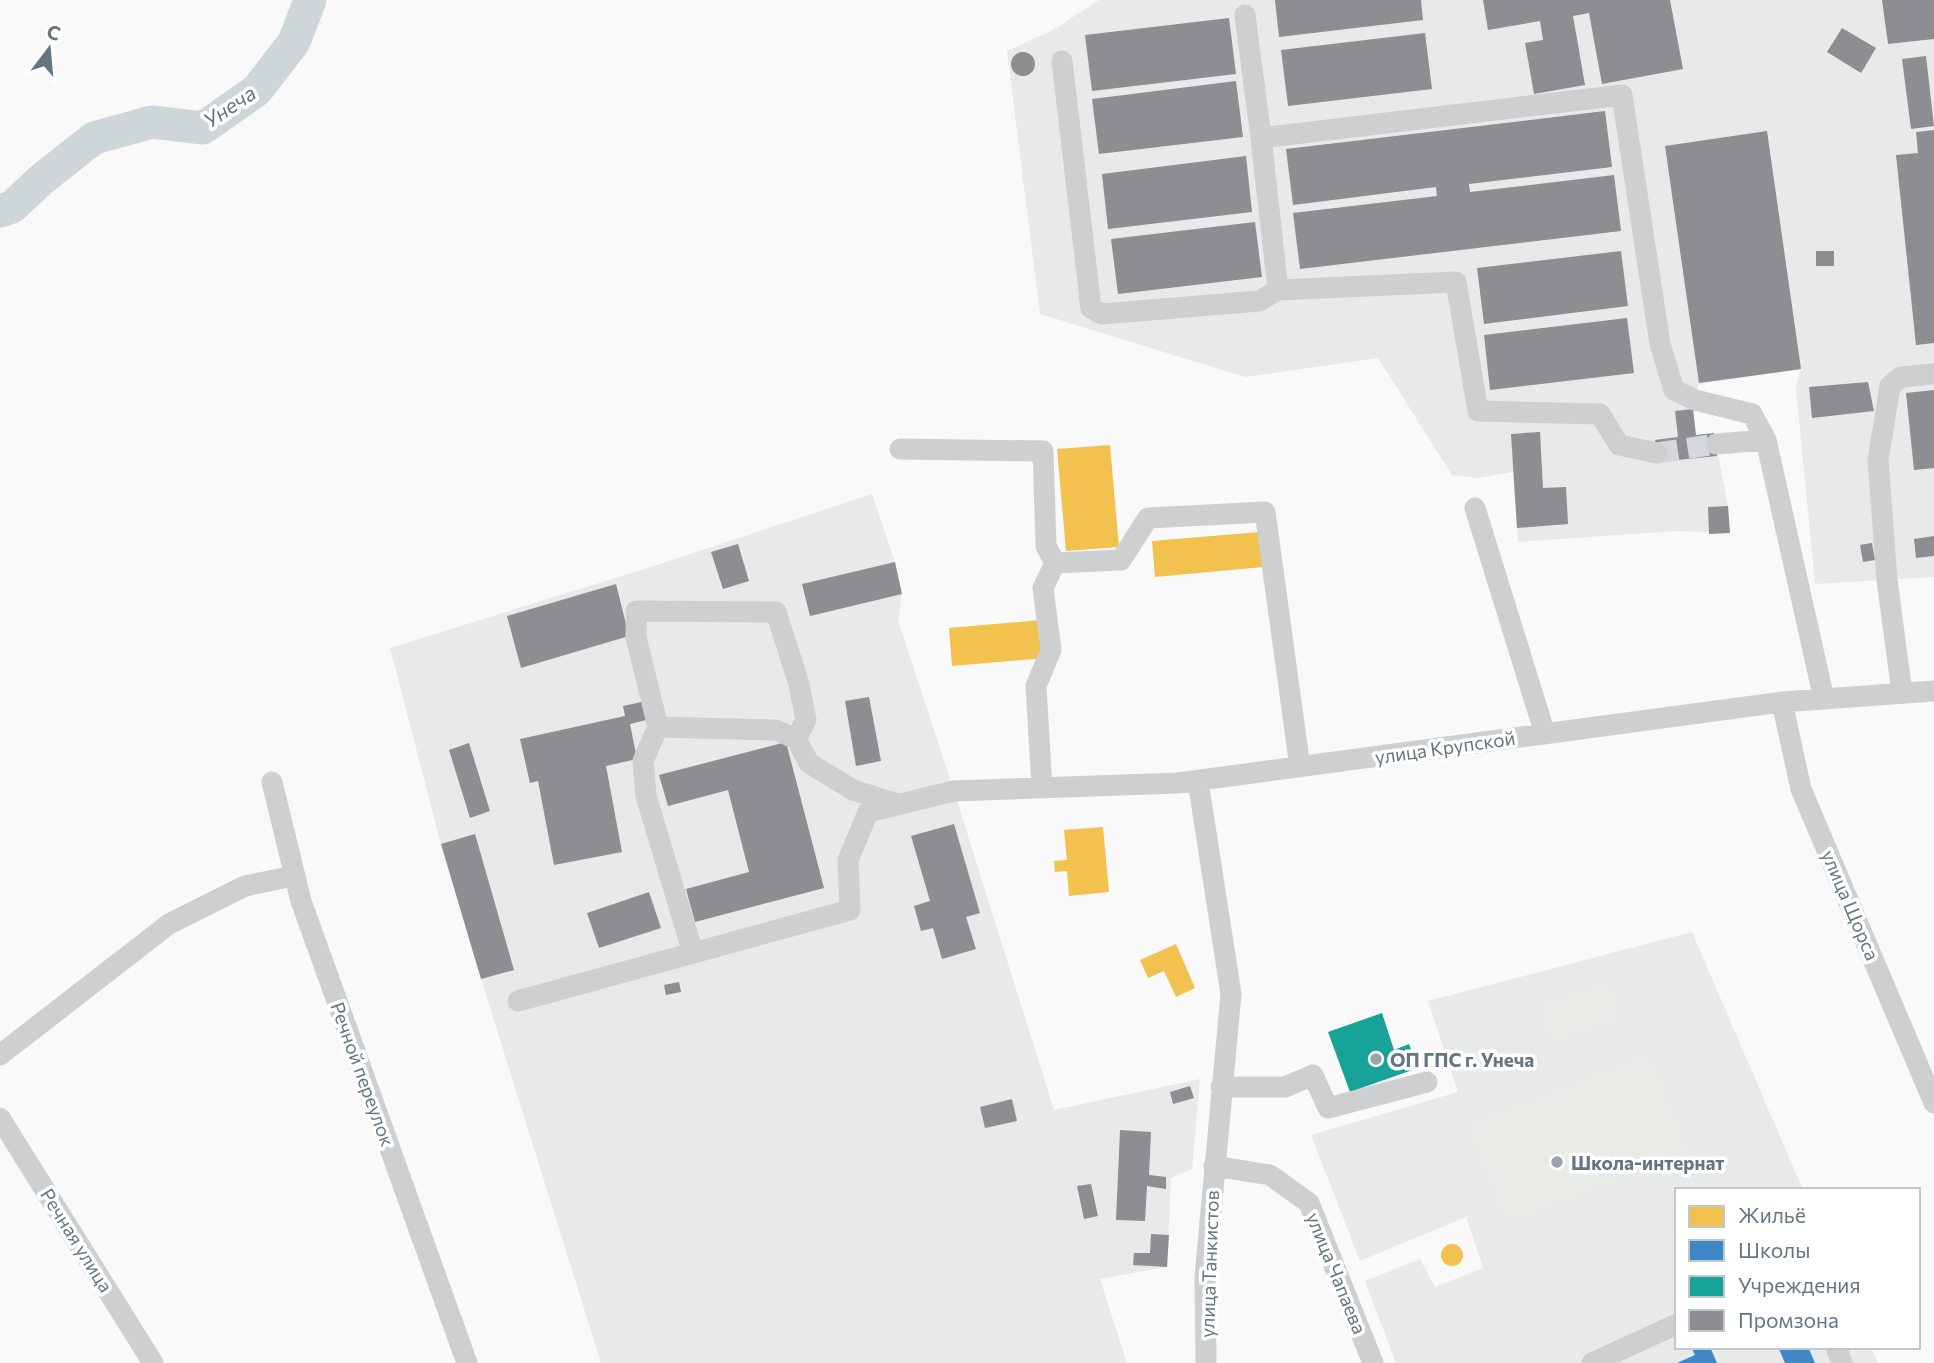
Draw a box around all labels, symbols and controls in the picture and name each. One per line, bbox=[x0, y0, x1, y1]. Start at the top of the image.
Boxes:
north arrow bbox=[14, 14, 84, 84]
text: С bbox=[44, 19, 63, 45]
water label: Унеча bbox=[198, 79, 260, 133]
street label: улица Крупской bbox=[1373, 726, 1517, 768]
street label: улица Щорса bbox=[1817, 846, 1885, 964]
street label: Речной переулок bbox=[326, 999, 400, 1149]
place label: ОП ГПС г. Унеча bbox=[1390, 1048, 1534, 1071]
marker: ОП ГПС г. Унеча bbox=[1368, 1051, 1384, 1067]
place label: Школа-интернат bbox=[1571, 1151, 1724, 1174]
marker: Школа-интернат bbox=[1549, 1154, 1565, 1170]
street label: Речная улица bbox=[36, 1184, 118, 1296]
legend bbox=[1675, 1188, 1920, 1349]
street label: улица Танкистов bbox=[1195, 1190, 1223, 1338]
text: Жильё bbox=[1738, 1202, 1806, 1227]
street label: улица Чапаева bbox=[1302, 1209, 1372, 1337]
text: Школы bbox=[1738, 1237, 1810, 1262]
text: Учреждения bbox=[1738, 1272, 1860, 1297]
text: Промзона bbox=[1738, 1307, 1839, 1332]

